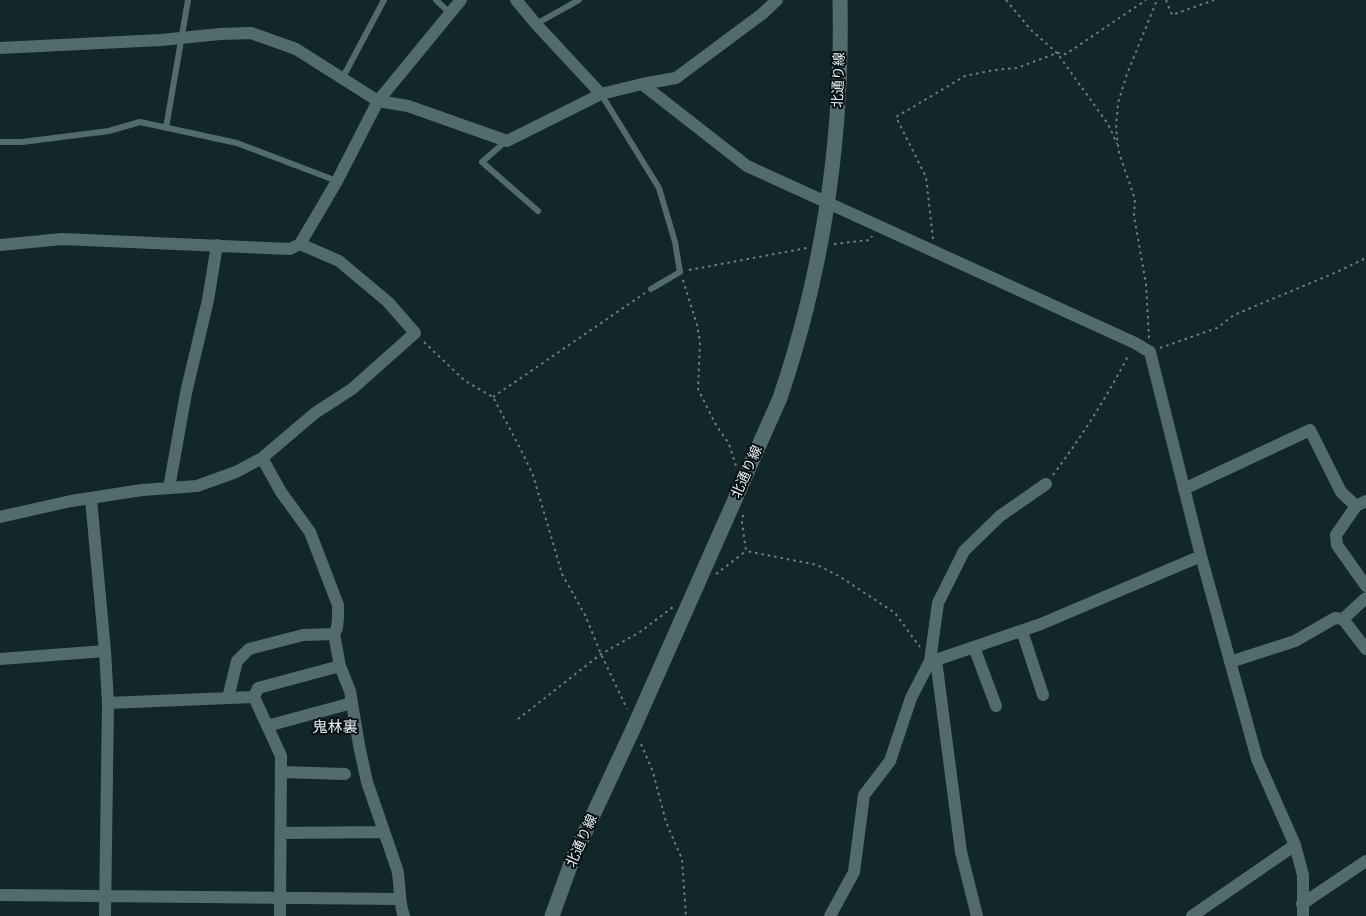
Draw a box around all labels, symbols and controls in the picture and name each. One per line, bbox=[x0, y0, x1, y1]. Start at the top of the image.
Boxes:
street label: 北通り線 bbox=[830, 52, 848, 108]
street label: 北通り線 bbox=[728, 443, 766, 501]
district label: 鬼林裏 bbox=[313, 719, 357, 737]
street label: 北通り線 bbox=[563, 812, 601, 870]

